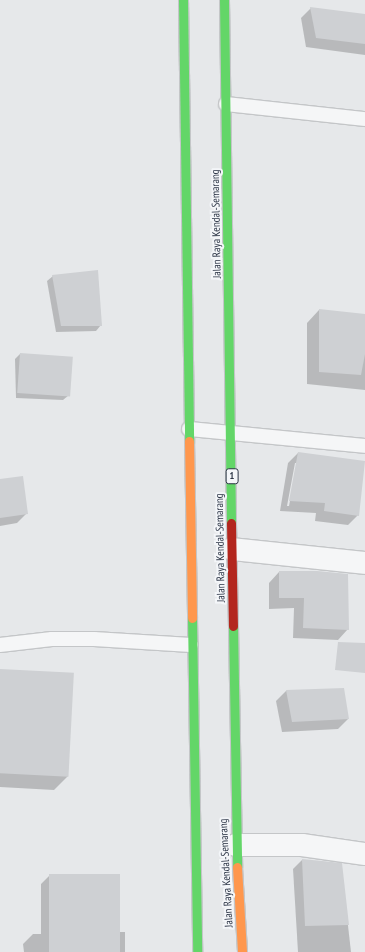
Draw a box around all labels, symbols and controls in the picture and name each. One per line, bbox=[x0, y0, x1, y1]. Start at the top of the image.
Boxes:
street label: Jalan Raya Kendal-Semarang bbox=[208, 169, 224, 279]
road number: 1 bbox=[225, 468, 239, 484]
street label: Jalan Raya Kendal-Semarang bbox=[212, 493, 228, 603]
street label: Jalan Raya Kendal-Semarang bbox=[217, 818, 235, 928]

